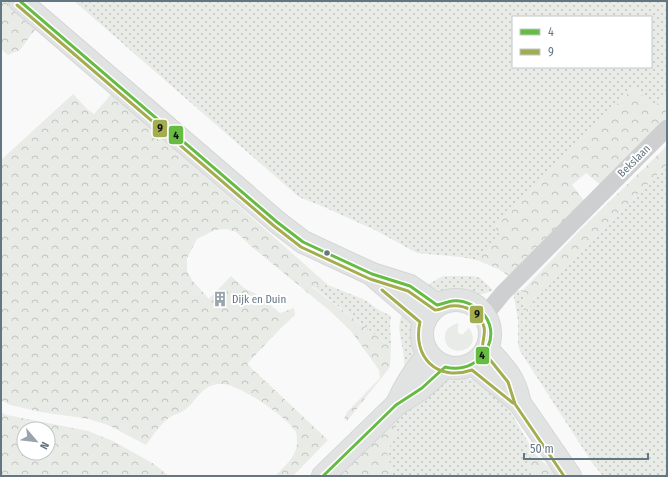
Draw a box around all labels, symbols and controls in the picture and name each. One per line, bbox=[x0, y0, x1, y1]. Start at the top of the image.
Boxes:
legend bbox=[512, 16, 652, 68]
text: 4 bbox=[548, 25, 554, 39]
text: 9 bbox=[548, 45, 554, 59]
line badge: 9 bbox=[152, 119, 168, 138]
text: 9 bbox=[157, 122, 163, 135]
line badge: 4 bbox=[168, 125, 184, 145]
text: 4 bbox=[173, 129, 179, 142]
street label: Bekslaan bbox=[615, 142, 653, 180]
unlabelled marker bbox=[322, 248, 332, 258]
building icon: Dijk en Duin bbox=[211, 290, 229, 308]
place label: Dijk en Duin bbox=[232, 293, 286, 306]
line badge: 9 bbox=[469, 305, 484, 324]
text: 9 bbox=[474, 308, 480, 321]
line badge: 4 bbox=[475, 346, 490, 365]
text: 4 bbox=[479, 349, 485, 362]
north arrow bbox=[16, 421, 56, 461]
scale bar bbox=[524, 435, 648, 461]
text: N bbox=[37, 439, 52, 451]
text: 50 m bbox=[530, 442, 554, 456]

